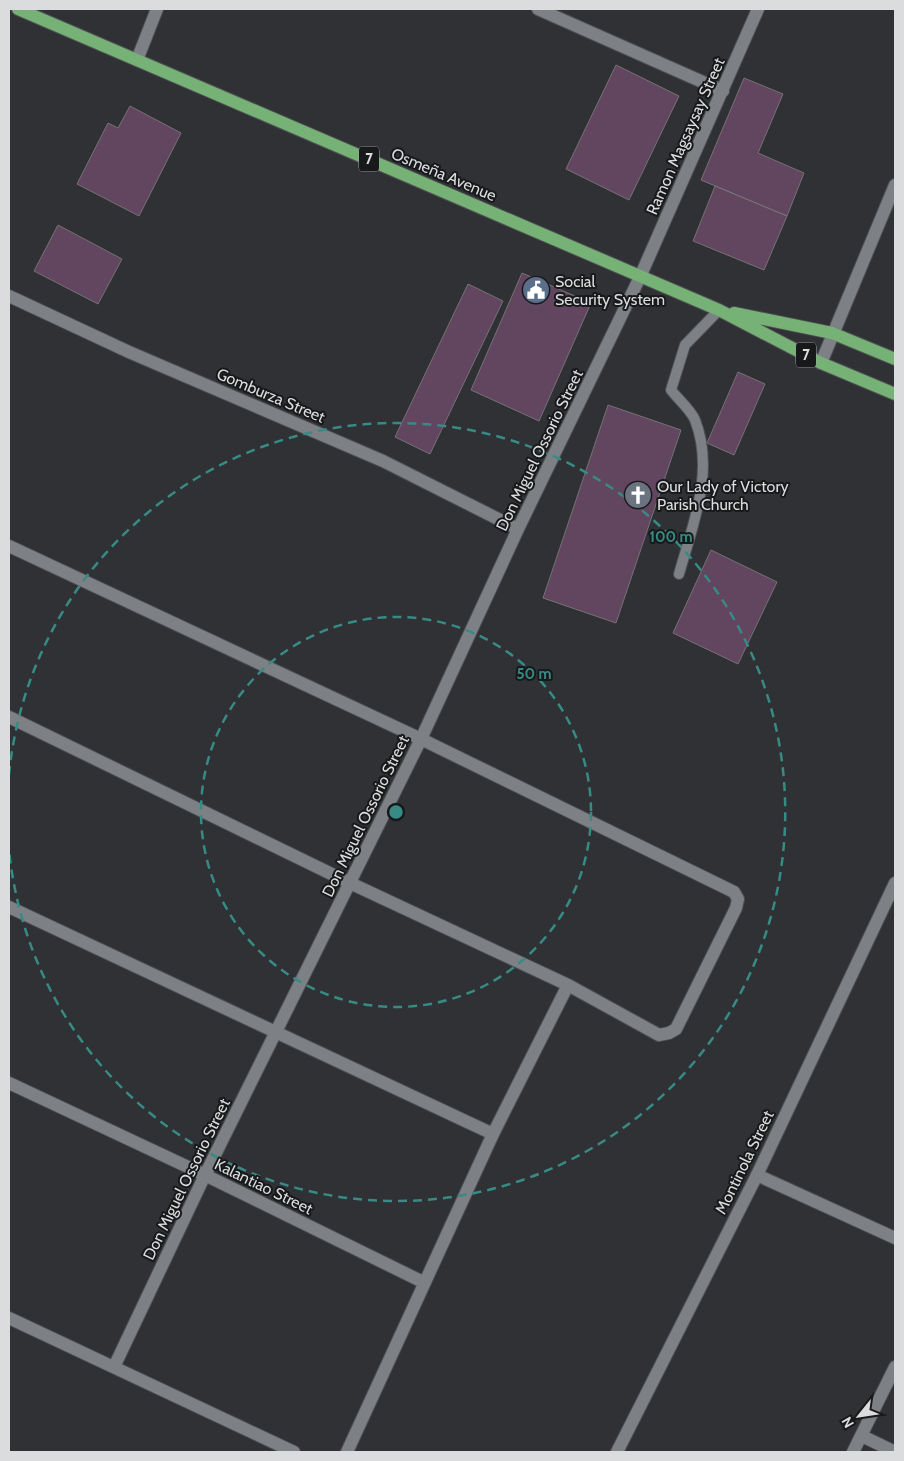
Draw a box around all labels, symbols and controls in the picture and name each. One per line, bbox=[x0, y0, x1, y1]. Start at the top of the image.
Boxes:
street label: Ramon Magsaysay Street bbox=[642, 54, 729, 218]
street label: Osmeña Avenue bbox=[389, 144, 499, 205]
road number: 7 bbox=[359, 146, 379, 172]
place label: Social Security System bbox=[555, 272, 665, 309]
public building icon: Social Security System bbox=[521, 275, 551, 305]
road number: 7 bbox=[796, 342, 816, 368]
street label: Gomburza Street bbox=[214, 364, 328, 427]
street label: Don Miguel Ossorio Street bbox=[492, 366, 587, 534]
place label: Our Lady of Victory Parish Church bbox=[657, 477, 789, 514]
church icon: Our Lady of Victory Parish Church bbox=[623, 480, 653, 510]
text: 100 m bbox=[649, 528, 693, 546]
text: 50 m bbox=[516, 665, 552, 683]
street label: Don Miguel Ossorio Street bbox=[318, 732, 413, 900]
centre of rings bbox=[387, 803, 405, 821]
street label: Don Miguel Ossorio Street bbox=[139, 1095, 234, 1263]
street label: Montinola Street bbox=[711, 1107, 778, 1217]
street label: Kalantiao Street bbox=[212, 1154, 317, 1219]
north arrow bbox=[834, 1391, 884, 1441]
text: N bbox=[837, 1414, 858, 1431]

